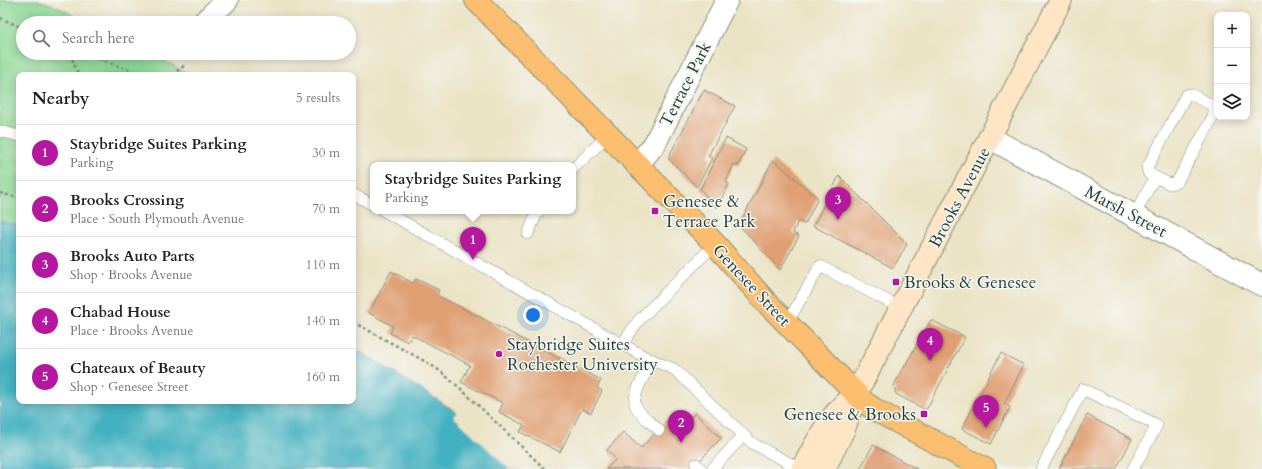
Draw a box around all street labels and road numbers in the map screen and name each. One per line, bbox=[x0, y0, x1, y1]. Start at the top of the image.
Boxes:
street label: Terrace Park bbox=[654, 37, 717, 131]
street label: Brooks Avenue bbox=[923, 143, 996, 251]
street label: Marsh Street bbox=[1081, 180, 1171, 243]
street label: Genesee Street bbox=[707, 239, 796, 332]

